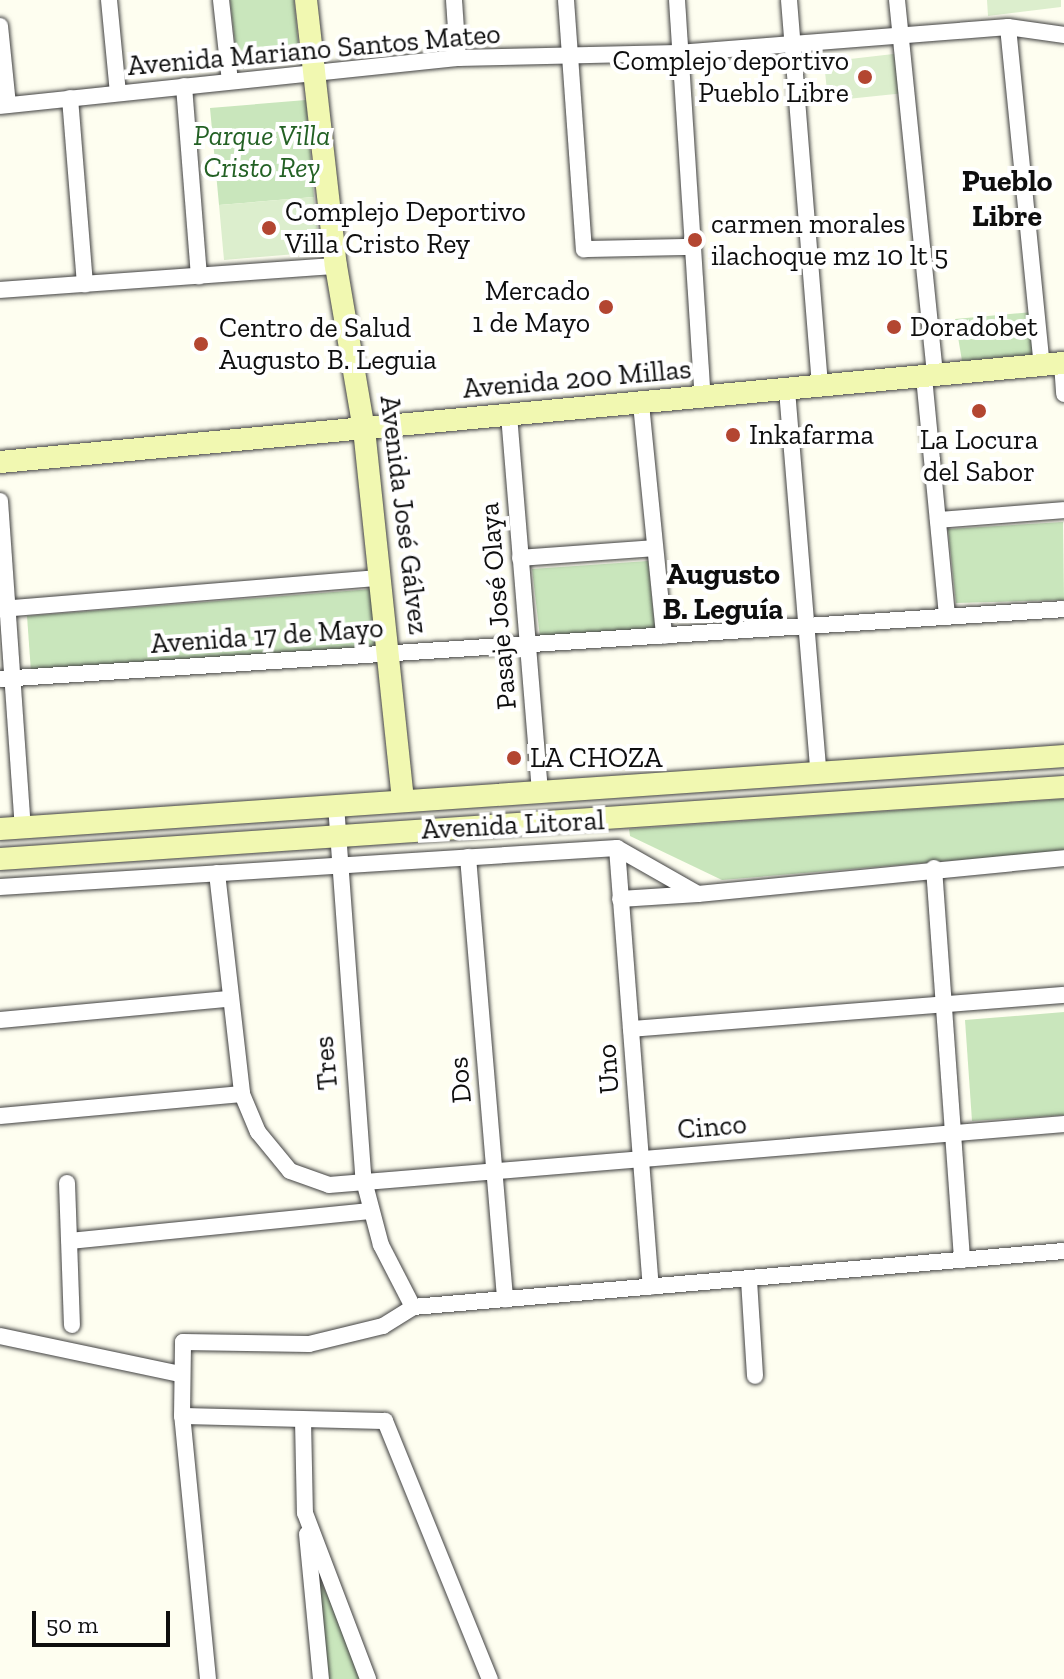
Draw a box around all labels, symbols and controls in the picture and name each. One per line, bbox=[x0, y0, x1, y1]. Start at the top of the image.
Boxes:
street label: Avenida Mariano Santos Mateo bbox=[126, 17, 502, 83]
place label: Complejo deportivo Pueblo Libre bbox=[613, 44, 849, 110]
marker: Complejo deportivo Pueblo Libre bbox=[856, 68, 874, 86]
park label: Parque Villa Cristo Rey bbox=[193, 119, 331, 185]
district label: Pueblo Libre bbox=[962, 163, 1052, 234]
place label: Complejo Deportivo Villa Cristo Rey bbox=[285, 195, 526, 261]
place label: carmen morales ilachoque mz 10 lt 5 bbox=[711, 207, 948, 273]
marker: Complejo Deportivo Villa Cristo Rey bbox=[260, 219, 278, 237]
marker: carmen morales ilachoque mz 10 lt 5 bbox=[686, 231, 704, 249]
place label: Mercado 1 de Mayo bbox=[472, 274, 590, 340]
marker: Mercado 1 de Mayo bbox=[597, 298, 615, 316]
place label: Doradobet bbox=[910, 310, 1038, 344]
place label: Centro de Salud Augusto B. Leguia bbox=[219, 311, 437, 377]
marker: Doradobet bbox=[885, 318, 903, 336]
marker: Centro de Salud Augusto B. Leguia bbox=[190, 333, 212, 355]
street label: Avenida 200 Millas bbox=[461, 352, 693, 406]
street label: Avenida José Gálvez bbox=[373, 393, 435, 637]
marker: La Locura del Sabor bbox=[970, 402, 988, 420]
place label: Inkafarma bbox=[749, 418, 874, 452]
place label: La Locura del Sabor bbox=[920, 423, 1038, 489]
marker: Inkafarma bbox=[724, 426, 742, 444]
street label: Pasaje José Olaya bbox=[472, 501, 524, 711]
district label: Augusto B. Leguía bbox=[662, 556, 784, 626]
street label: Avenida 17 de Mayo bbox=[149, 611, 385, 661]
place label: LA CHOZA bbox=[530, 741, 663, 775]
marker: LA CHOZA bbox=[505, 749, 523, 767]
street label: Avenida Litoral bbox=[420, 803, 606, 847]
street label: Tres bbox=[307, 1035, 345, 1091]
street label: Uno bbox=[590, 1043, 626, 1095]
street label: Dos bbox=[441, 1055, 479, 1105]
street label: Cinco bbox=[676, 1107, 748, 1147]
scale bar bbox=[36, 1595, 174, 1645]
text: 50 m bbox=[46, 1610, 98, 1639]

